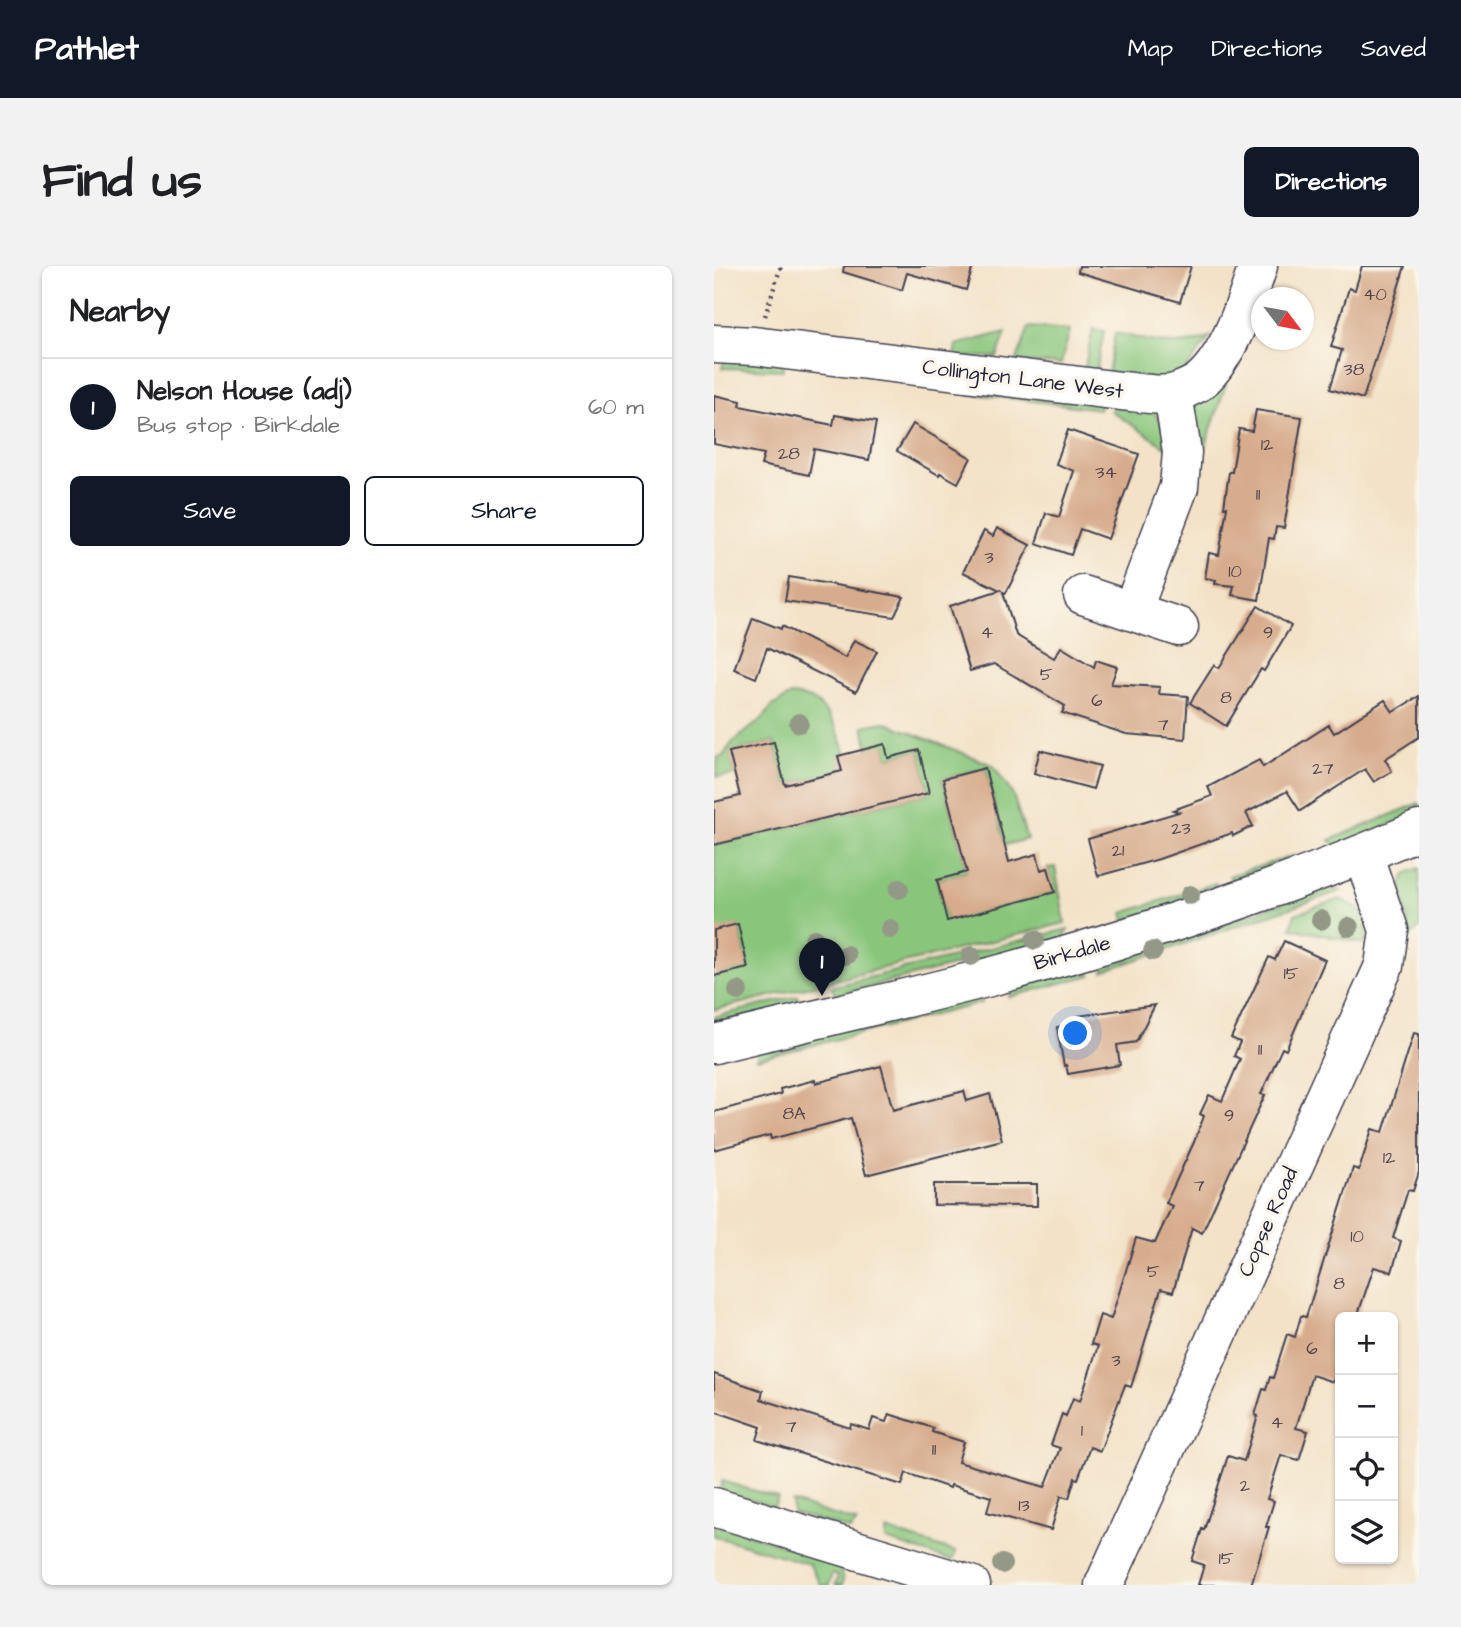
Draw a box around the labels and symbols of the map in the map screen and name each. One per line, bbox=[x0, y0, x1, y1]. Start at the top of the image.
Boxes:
house number: 40 bbox=[1363, 282, 1387, 307]
north arrow bbox=[1251, 287, 1314, 350]
street label: Collington Lane West bbox=[920, 352, 1126, 408]
house number: 38 bbox=[1344, 357, 1365, 382]
house number: 12 bbox=[1261, 432, 1274, 457]
house number: 28 bbox=[778, 441, 800, 466]
house number: 34 bbox=[1095, 460, 1117, 485]
house number: 11 bbox=[1256, 482, 1260, 507]
house number: 3 bbox=[984, 545, 994, 570]
house number: 10 bbox=[1228, 559, 1242, 584]
house number: 4 bbox=[981, 620, 993, 645]
house number: 9 bbox=[1263, 620, 1273, 645]
house number: 5 bbox=[1040, 662, 1053, 687]
house number: 8 bbox=[1220, 685, 1232, 710]
house number: 6 bbox=[1091, 688, 1103, 713]
house number: 7 bbox=[1157, 712, 1169, 737]
house number: 27 bbox=[1312, 756, 1334, 781]
house number: 23 bbox=[1171, 816, 1191, 841]
house number: 21 bbox=[1112, 838, 1124, 863]
street label: Birkdale bbox=[1030, 928, 1114, 978]
pin: 1 bbox=[799, 938, 845, 996]
house number: 15 bbox=[1283, 961, 1299, 986]
your location bbox=[1058, 1016, 1092, 1050]
house number: 11 bbox=[1258, 1037, 1262, 1062]
house number: 8A bbox=[782, 1101, 806, 1126]
house number: 9 bbox=[1224, 1103, 1234, 1128]
house number: 12 bbox=[1383, 1145, 1396, 1170]
street label: Copse Road bbox=[1231, 1162, 1306, 1282]
house number: 7 bbox=[1193, 1173, 1205, 1198]
house number: 10 bbox=[1350, 1224, 1364, 1249]
house number: 5 bbox=[1147, 1259, 1160, 1284]
house number: 8 bbox=[1333, 1271, 1345, 1296]
house number: 6 bbox=[1306, 1336, 1318, 1361]
house number: 3 bbox=[1111, 1348, 1121, 1373]
house number: 4 bbox=[1271, 1410, 1283, 1435]
house number: 7 bbox=[785, 1414, 797, 1439]
house number: 1 bbox=[1081, 1418, 1083, 1443]
house number: 11 bbox=[932, 1437, 936, 1462]
house number: 2 bbox=[1240, 1473, 1251, 1498]
house number: 13 bbox=[1018, 1493, 1030, 1518]
house number: 15 bbox=[1218, 1546, 1234, 1571]

